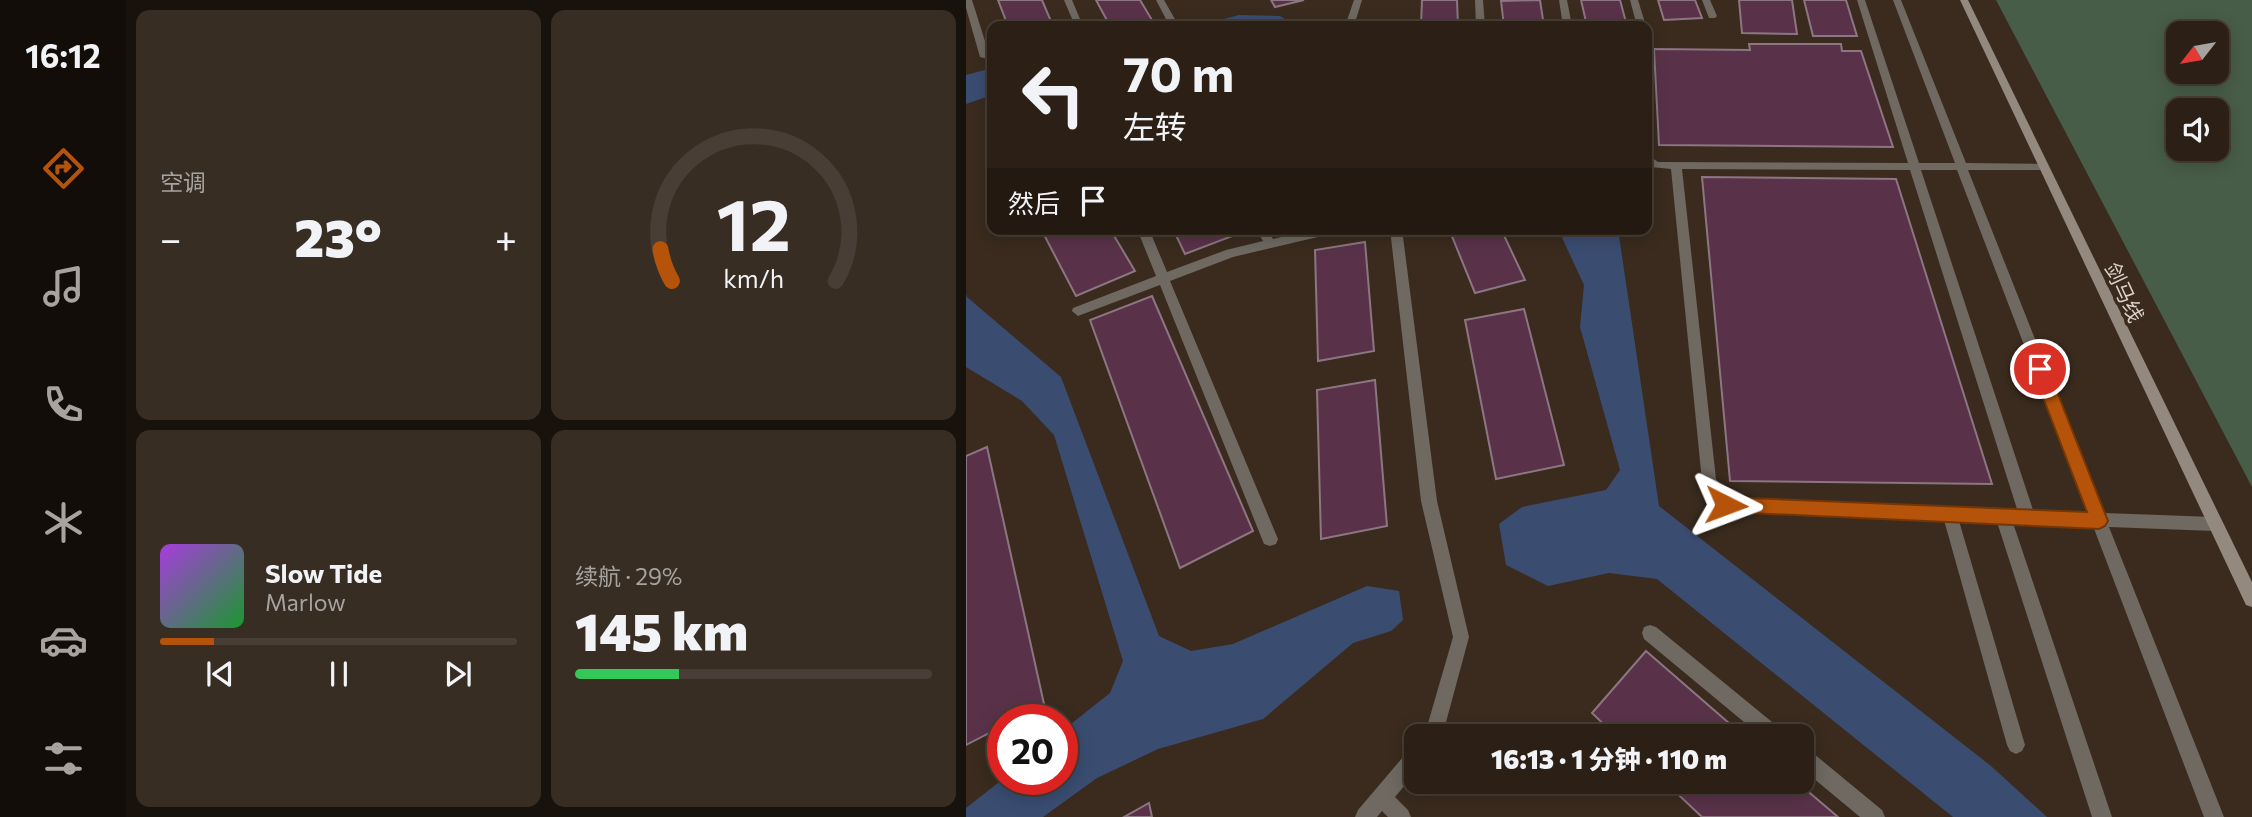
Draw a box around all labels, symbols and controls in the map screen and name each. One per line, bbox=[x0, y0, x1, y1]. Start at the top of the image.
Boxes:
north arrow bbox=[2166, 21, 2230, 84]
map controls bbox=[2166, 21, 2229, 161]
text: 16:12 bbox=[25, 35, 101, 75]
text: 70 m bbox=[1123, 42, 1234, 102]
icon: left bbox=[1008, 49, 1099, 140]
button: sound bbox=[2166, 98, 2229, 161]
text: 左转 bbox=[1123, 106, 1187, 146]
icon: directions bbox=[39, 144, 88, 193]
text: 空调 bbox=[160, 168, 206, 196]
text: 12 bbox=[716, 177, 791, 266]
icon: arrive bbox=[1074, 182, 1112, 220]
text: 然后 bbox=[1008, 187, 1060, 218]
text: 23° bbox=[294, 204, 382, 268]
text: − bbox=[160, 214, 182, 261]
text: + bbox=[495, 214, 517, 261]
street label: 剑马线 bbox=[2100, 258, 2150, 326]
icon: music bbox=[39, 262, 88, 311]
text: km/h bbox=[723, 263, 784, 293]
pin bbox=[2010, 339, 2070, 399]
icon: arrive bbox=[2021, 350, 2059, 388]
icon: phone bbox=[39, 380, 88, 429]
position arrow bbox=[1689, 468, 1763, 542]
icon: climate bbox=[39, 498, 88, 547]
text: Slow Tide bbox=[265, 557, 382, 588]
text: 续航 · 29% bbox=[575, 562, 682, 590]
text: Marlow bbox=[265, 588, 346, 616]
text: 145 km bbox=[575, 598, 748, 662]
icon: car bbox=[39, 616, 88, 665]
icon: previous bbox=[201, 655, 239, 693]
icon: pause bbox=[320, 655, 358, 693]
icon: next bbox=[439, 655, 477, 693]
speed limit sign: 20 bbox=[987, 704, 1078, 795]
icon: filters bbox=[39, 734, 88, 783]
text: 16:13 · 1 分钟 · 110 m bbox=[1491, 743, 1727, 774]

